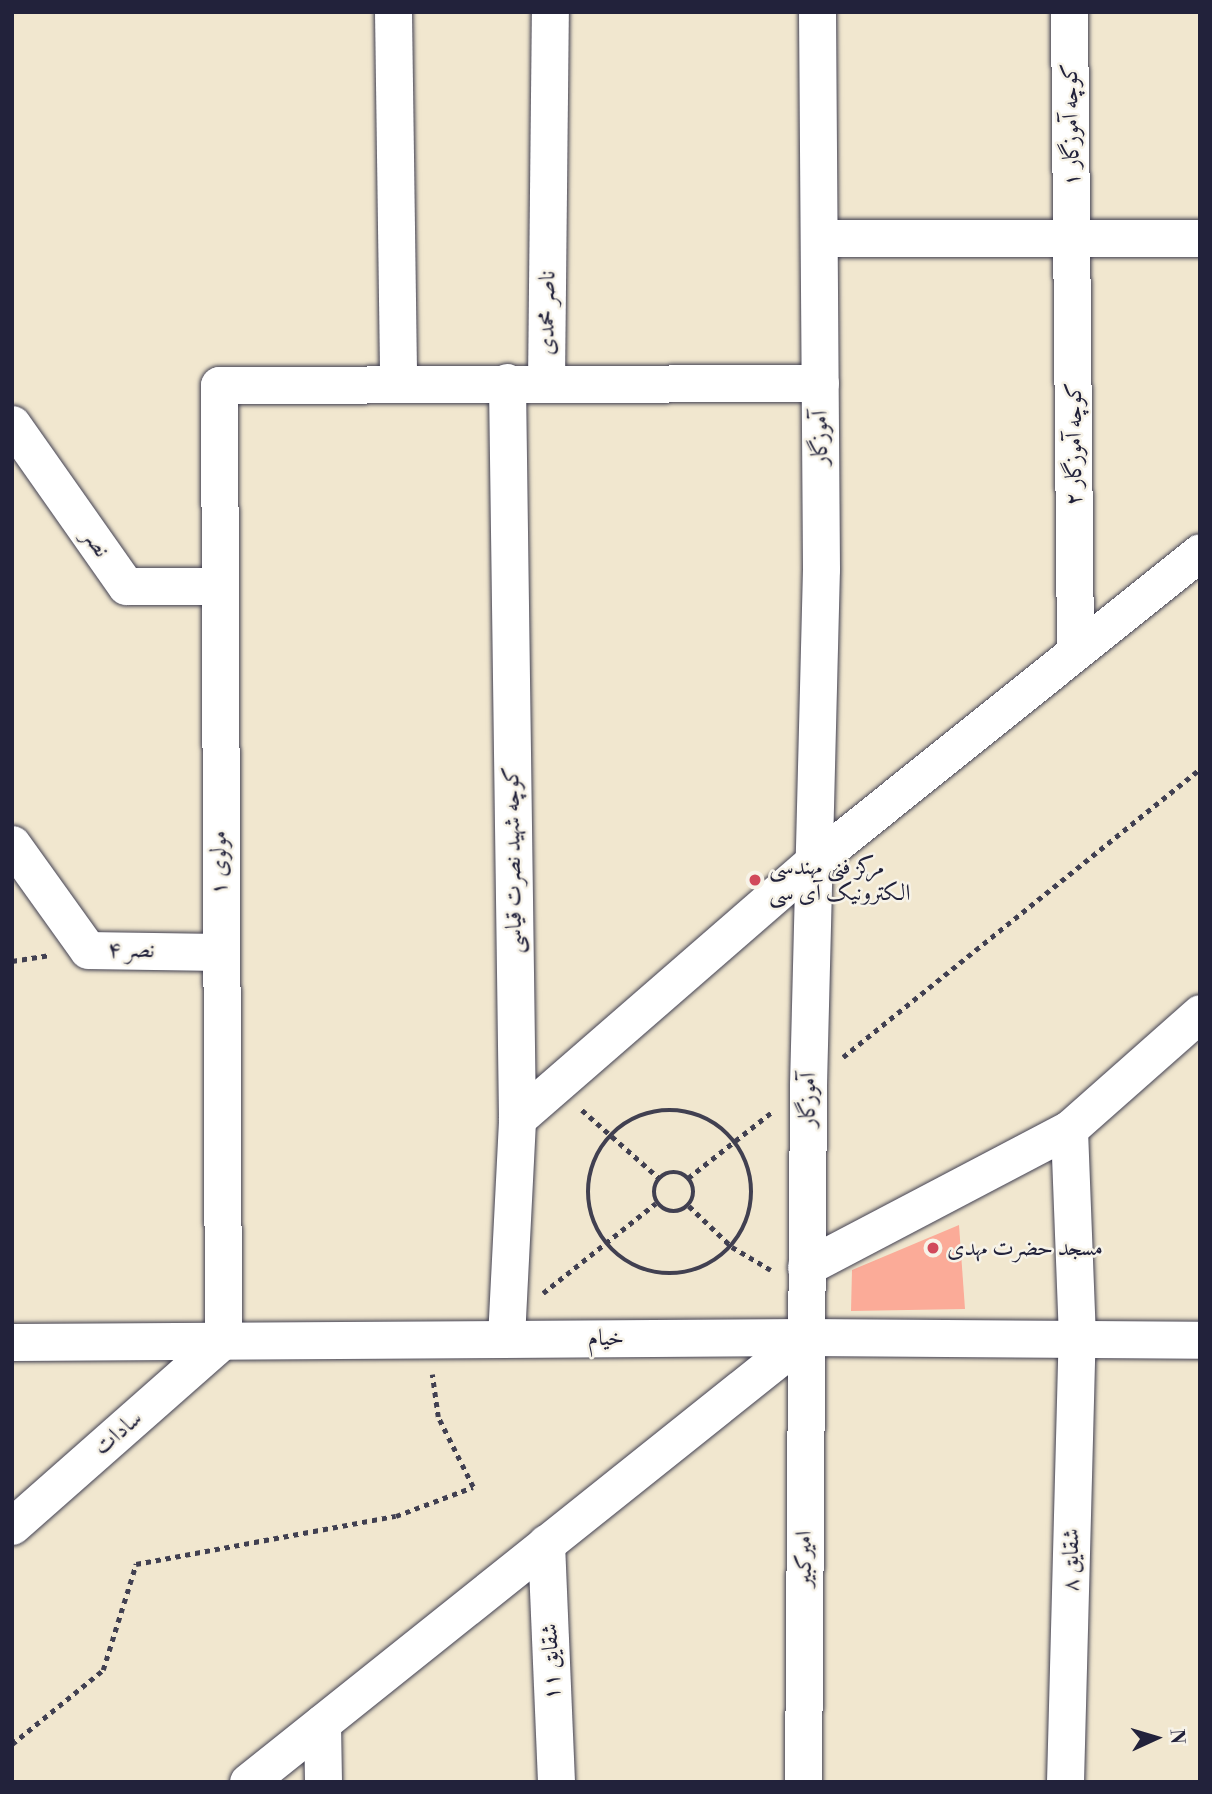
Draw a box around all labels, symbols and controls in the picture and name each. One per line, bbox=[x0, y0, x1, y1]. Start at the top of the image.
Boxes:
street label: کوچه آموزگار ۱ bbox=[1056, 63, 1086, 187]
street label: ناصر محمدی bbox=[532, 270, 562, 356]
street label: کوچه آموزگار ۲ bbox=[1060, 382, 1088, 506]
street label: آموزگار bbox=[806, 411, 834, 465]
street label: نصر bbox=[76, 523, 116, 563]
street label: کوچه شهید نصرت قیاسی bbox=[498, 766, 528, 954]
street label: مولوی ۱ bbox=[205, 831, 233, 895]
place label: مرکز فنی مهندسی الکترونیک آی سی bbox=[769, 853, 911, 907]
marker: مرکز فنی مهندسی الکترونیک آی سی bbox=[747, 872, 763, 888]
street label: نصر ۴ bbox=[107, 936, 155, 964]
street label: آموزگار bbox=[794, 1072, 822, 1128]
place label: مسجد حضرت مهدی bbox=[947, 1234, 1103, 1262]
marker: مسجد حضرت مهدی bbox=[925, 1240, 941, 1256]
street label: خیام bbox=[588, 1324, 624, 1352]
street label: سادات bbox=[88, 1405, 148, 1461]
street label: شقایق ۸ bbox=[1057, 1528, 1085, 1592]
street label: امیرکبیر bbox=[790, 1531, 818, 1587]
street label: شقایق ۱۱ bbox=[536, 1623, 566, 1701]
north arrow bbox=[1121, 1703, 1191, 1773]
text: N bbox=[1164, 1728, 1189, 1745]

